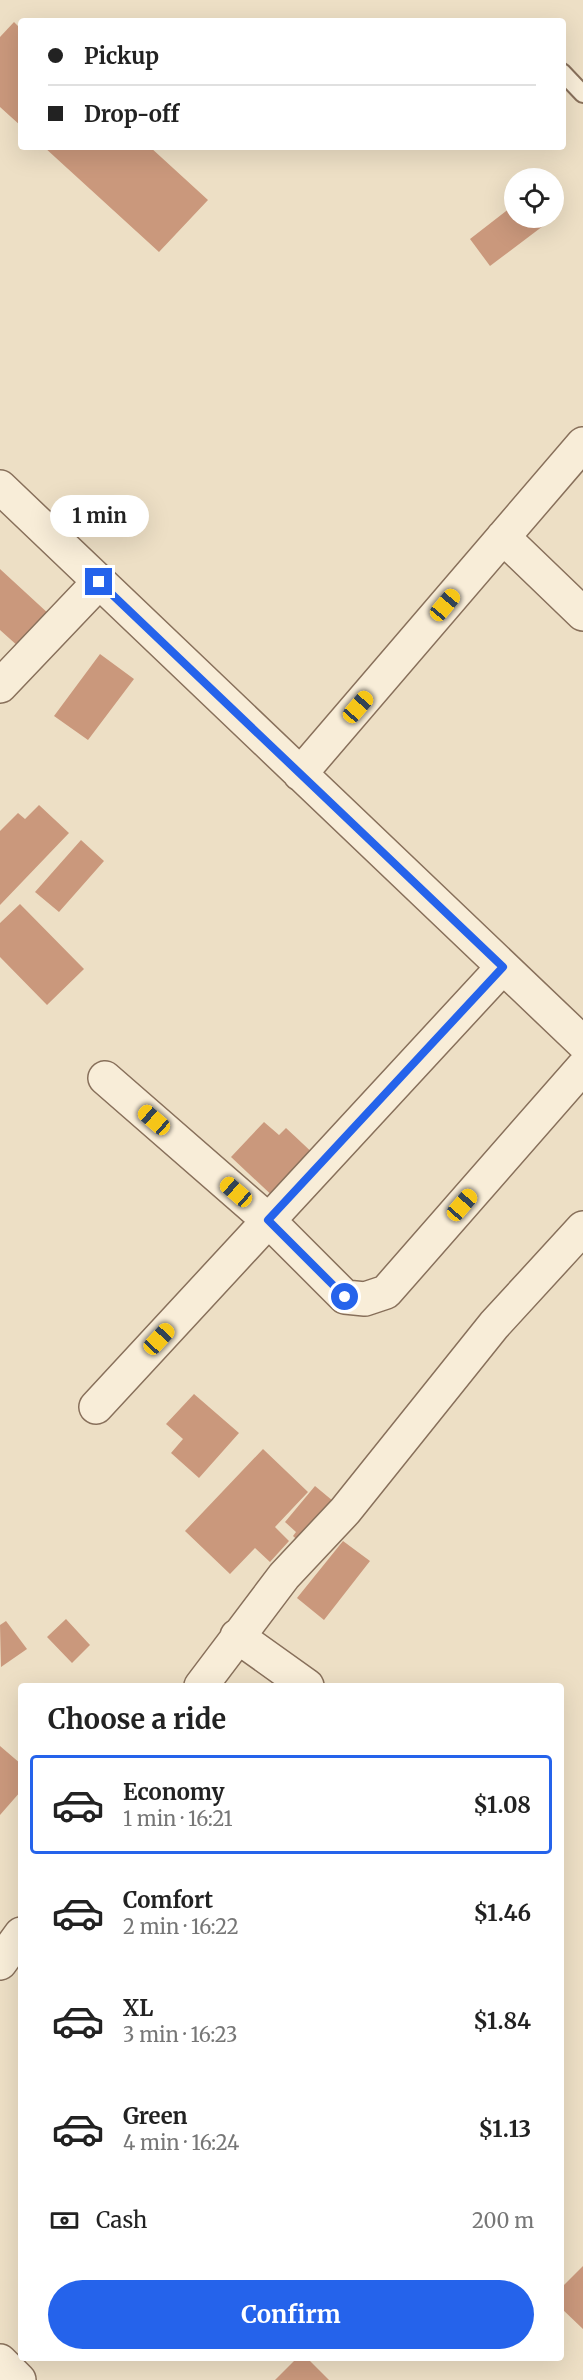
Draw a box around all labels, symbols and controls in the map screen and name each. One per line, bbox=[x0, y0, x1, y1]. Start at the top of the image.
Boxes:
text: Pickup bbox=[84, 42, 159, 70]
text: Drop-off bbox=[84, 100, 179, 128]
map controls bbox=[504, 168, 564, 228]
button: locate bbox=[504, 168, 564, 228]
callout: 1 min bbox=[50, 495, 148, 537]
text: 1 min bbox=[72, 503, 127, 528]
route end bbox=[85, 568, 112, 595]
car bbox=[427, 585, 463, 625]
car bbox=[339, 688, 377, 726]
car bbox=[135, 1101, 173, 1139]
car bbox=[217, 1173, 255, 1211]
car bbox=[443, 1186, 481, 1224]
route start bbox=[331, 1283, 358, 1310]
car bbox=[140, 1320, 178, 1358]
text: Choose a ride bbox=[48, 1702, 226, 1736]
icon: car bbox=[51, 1778, 105, 1832]
text: Economy bbox=[123, 1778, 224, 1806]
text: $1.08 bbox=[473, 1791, 531, 1819]
text: 1 min · 16:21 bbox=[123, 1806, 233, 1831]
icon: car bbox=[51, 1886, 105, 1940]
text: Comfort bbox=[123, 1886, 213, 1914]
text: $1.46 bbox=[474, 1899, 531, 1927]
text: 2 min · 16:22 bbox=[123, 1914, 239, 1939]
icon: car bbox=[51, 1994, 105, 2048]
text: XL bbox=[123, 1994, 153, 2022]
text: $1.84 bbox=[473, 2007, 531, 2035]
text: 3 min · 16:23 bbox=[123, 2022, 237, 2047]
icon: car bbox=[51, 2102, 105, 2156]
text: Green bbox=[123, 2102, 187, 2130]
text: $1.13 bbox=[478, 2115, 531, 2143]
text: 4 min · 16:24 bbox=[123, 2130, 239, 2155]
icon: cash bbox=[48, 2204, 81, 2237]
text: Cash bbox=[96, 2206, 147, 2234]
text: 200 m bbox=[472, 2208, 534, 2233]
button: Confirm bbox=[48, 2280, 534, 2349]

